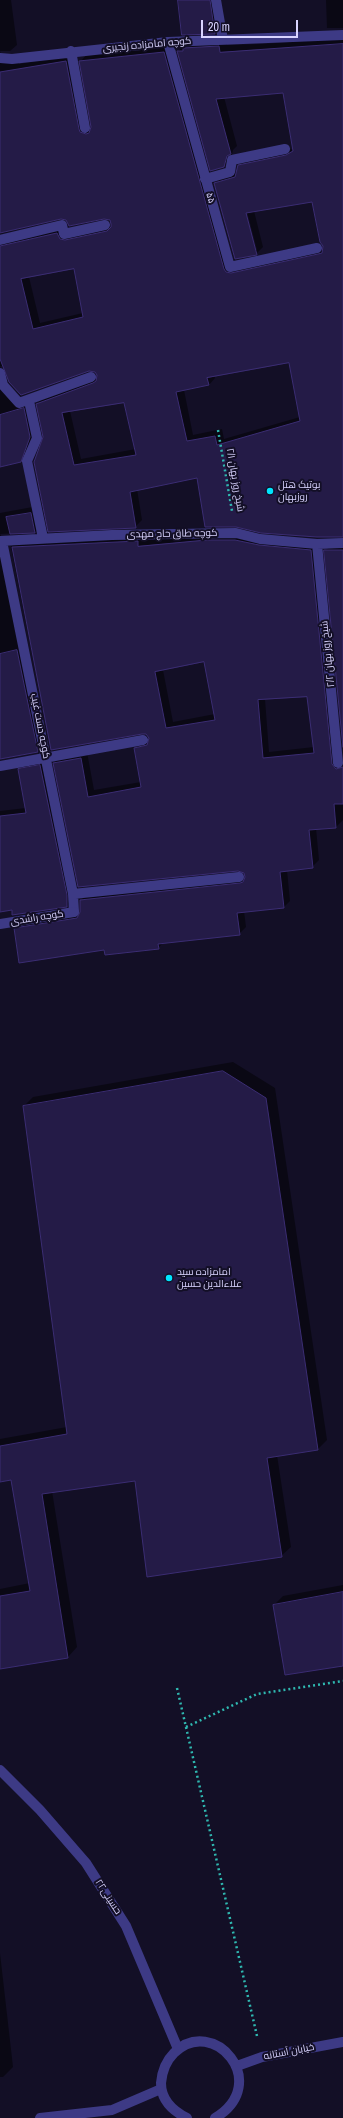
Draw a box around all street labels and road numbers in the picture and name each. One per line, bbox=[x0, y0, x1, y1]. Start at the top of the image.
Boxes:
street label: کوچه امامزاده زنجیری bbox=[102, 35, 192, 55]
street label: ۵۵ bbox=[203, 191, 217, 205]
street label: شیخ روز بهان ۲/۱ bbox=[223, 447, 247, 513]
street label: کوچه طاق حاج مهدی bbox=[126, 527, 218, 541]
street label: شیخ روز بهان ۲/۲ bbox=[319, 620, 337, 688]
street label: کوچه دست غیب bbox=[28, 692, 52, 760]
street label: کوچه راشدی bbox=[10, 908, 64, 928]
street label: حسینی۲۲ bbox=[92, 1877, 124, 1917]
street label: خیابان آستانه bbox=[263, 2041, 315, 2063]

